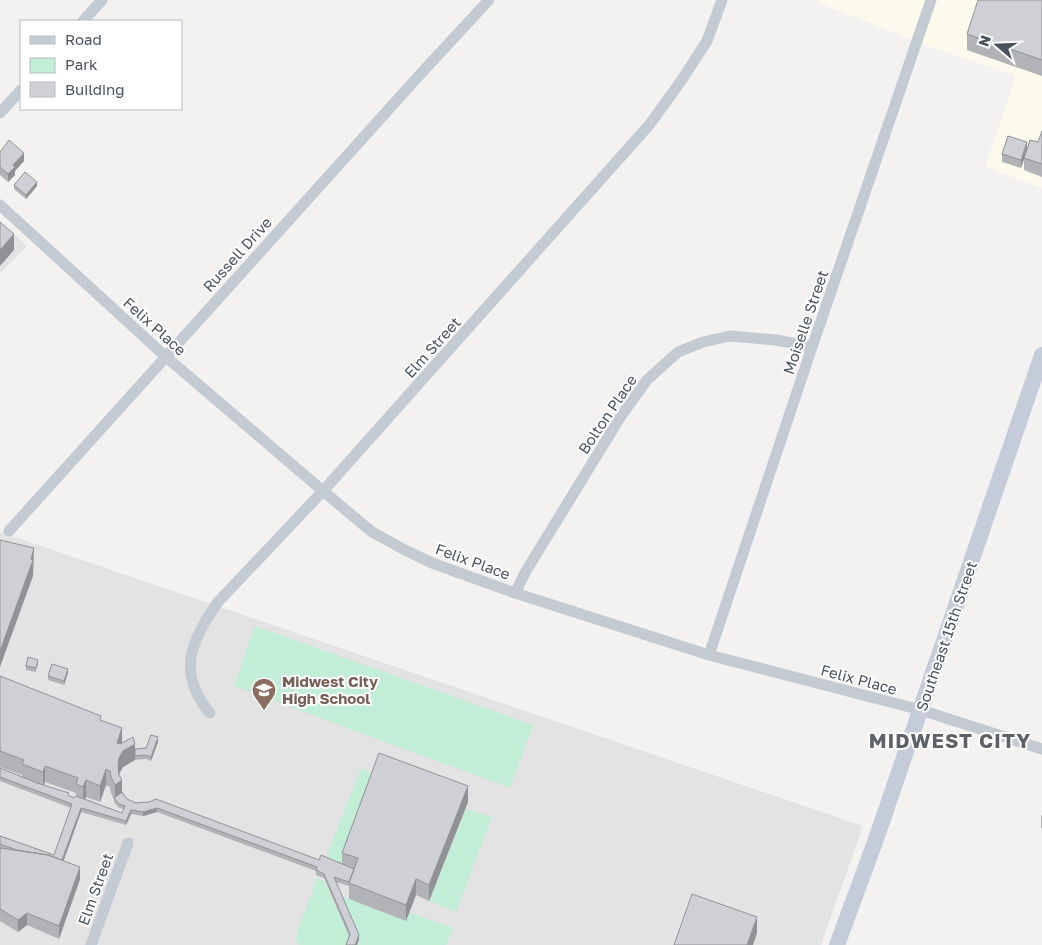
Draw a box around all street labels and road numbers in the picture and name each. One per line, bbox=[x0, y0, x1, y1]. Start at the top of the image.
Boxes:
street label: Russell Drive bbox=[199, 213, 275, 295]
street label: Moiselle Street bbox=[779, 268, 831, 376]
street label: Felix Place bbox=[120, 293, 190, 359]
street label: Elm Street bbox=[400, 313, 464, 381]
street label: Bolton Place bbox=[574, 371, 640, 457]
street label: Felix Place bbox=[433, 539, 513, 583]
street label: Southeast 15th Street bbox=[912, 559, 980, 713]
street label: Felix Place bbox=[819, 660, 899, 698]
street label: Elm Street bbox=[74, 850, 116, 928]

